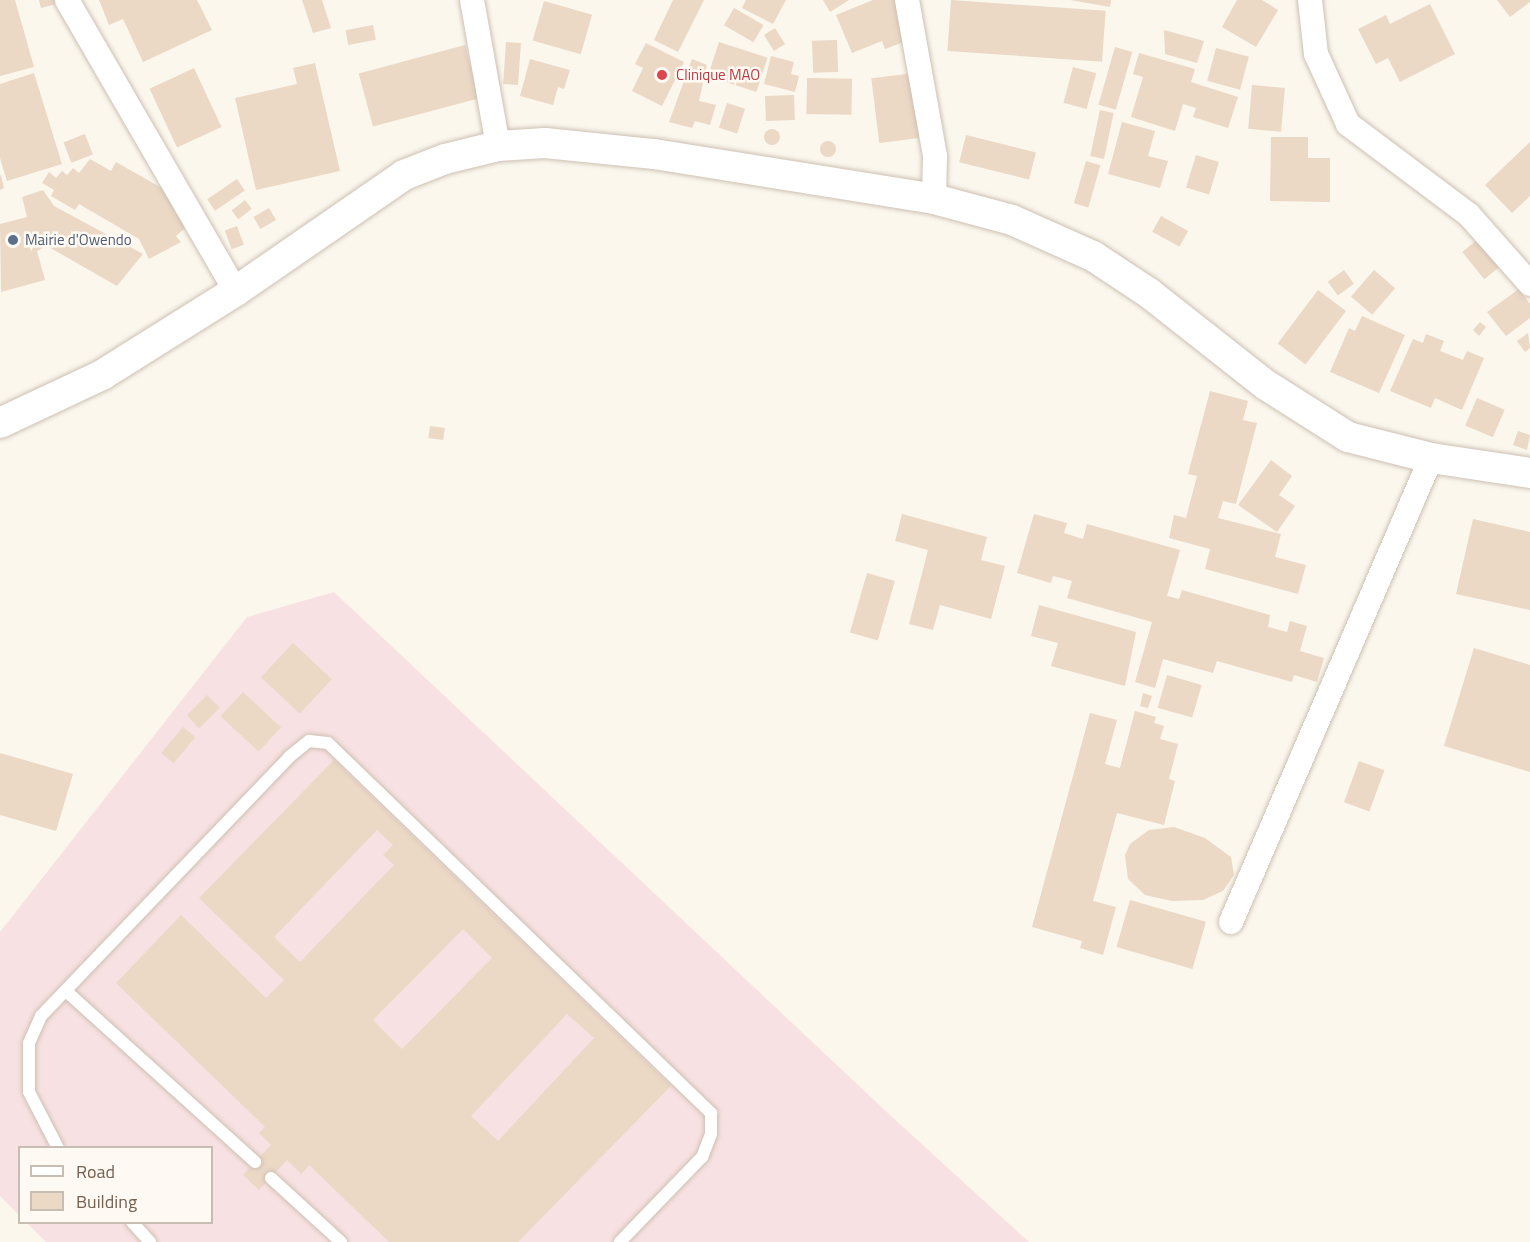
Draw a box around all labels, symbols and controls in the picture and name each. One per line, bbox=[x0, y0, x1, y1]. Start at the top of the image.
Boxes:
marker: Clinique MAO bbox=[653, 66, 671, 84]
place label: Clinique MAO bbox=[676, 66, 760, 84]
place label: Mairie d'Owendo bbox=[25, 231, 132, 249]
marker: Mairie d'Owendo bbox=[6, 233, 20, 247]
legend bbox=[18, 1146, 213, 1224]
text: Road bbox=[76, 1158, 115, 1185]
text: Building bbox=[76, 1188, 137, 1215]

